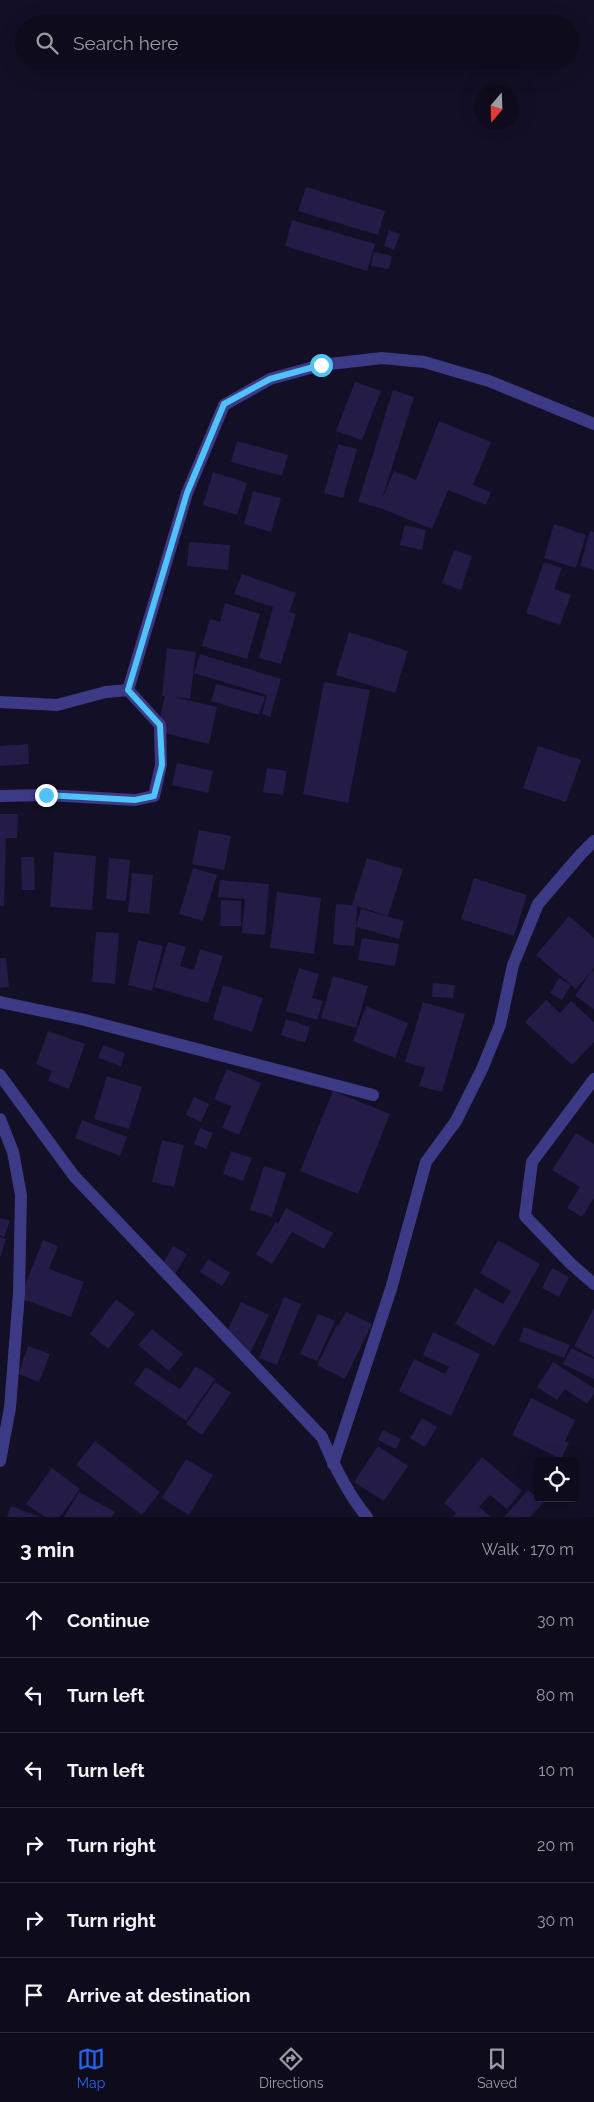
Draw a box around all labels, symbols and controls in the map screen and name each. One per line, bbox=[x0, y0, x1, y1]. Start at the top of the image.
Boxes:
search box bbox=[15, 15, 579, 70]
icon: search bbox=[33, 29, 61, 57]
text: Search here bbox=[73, 32, 179, 54]
north arrow bbox=[474, 85, 519, 130]
route start bbox=[310, 354, 333, 377]
route end bbox=[35, 784, 58, 807]
map controls bbox=[534, 1457, 579, 1502]
button: locate bbox=[534, 1457, 579, 1502]
text: 3 min bbox=[20, 1537, 74, 1562]
text: Walk · 170 m bbox=[482, 1540, 574, 1559]
icon: ahead bbox=[20, 1606, 48, 1634]
text: Continue bbox=[67, 1609, 150, 1631]
text: 30 m bbox=[537, 1611, 574, 1630]
icon: left bbox=[20, 1681, 48, 1709]
text: Turn left bbox=[67, 1684, 144, 1706]
text: 80 m bbox=[536, 1686, 574, 1705]
icon: left bbox=[20, 1756, 48, 1784]
text: Turn left bbox=[67, 1759, 144, 1781]
text: 10 m bbox=[539, 1761, 574, 1780]
icon: right bbox=[20, 1831, 48, 1859]
text: Turn right bbox=[67, 1834, 156, 1856]
text: 20 m bbox=[537, 1836, 574, 1855]
icon: right bbox=[20, 1906, 48, 1934]
text: Turn right bbox=[67, 1909, 156, 1931]
text: 30 m bbox=[537, 1911, 574, 1930]
icon: arrive bbox=[20, 1981, 48, 2009]
text: Arrive at destination bbox=[67, 1984, 251, 2006]
tab: Map bbox=[77, 2045, 105, 2091]
tab: Directions bbox=[259, 2045, 324, 2091]
tab: Saved bbox=[477, 2045, 517, 2091]

